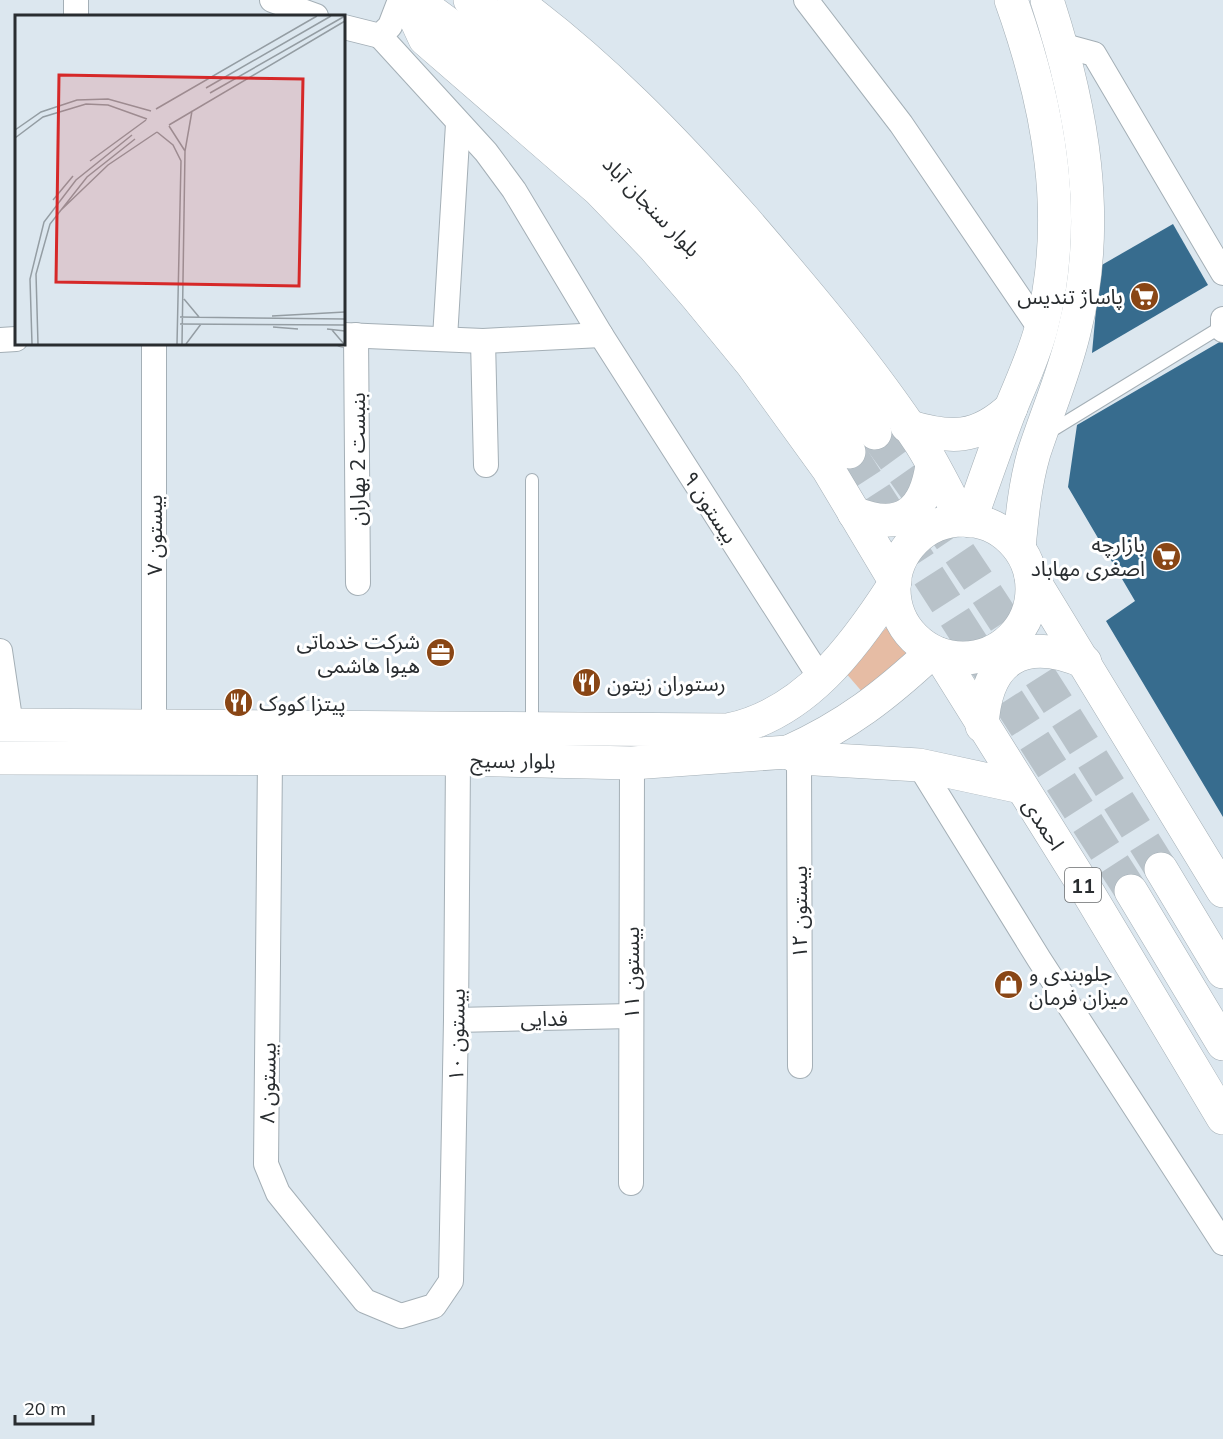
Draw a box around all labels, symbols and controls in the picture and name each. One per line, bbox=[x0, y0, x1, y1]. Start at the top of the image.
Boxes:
inset map bbox=[15, 15, 345, 345]
street label: بلوار سنجان آباد bbox=[598, 150, 706, 262]
supermarket icon: پاساژ تندیس bbox=[1128, 280, 1160, 312]
place label: پاساژ تندیس bbox=[1017, 283, 1123, 310]
street label: بنبست 2 بهاران bbox=[344, 392, 370, 526]
street label: بیستون ۹ bbox=[678, 466, 744, 548]
street label: بیستون ۷ bbox=[141, 495, 167, 575]
place label: بازارچه اصغری مهاباد bbox=[1031, 531, 1145, 581]
supermarket icon: بازارچه اصغری مهاباد bbox=[1150, 540, 1182, 572]
place label: شرکت خدماتی هیوا هاشمی bbox=[297, 628, 420, 678]
office icon: شرکت خدماتی هیوا هاشمی bbox=[425, 637, 457, 669]
restaurant icon: رستوران زیتون bbox=[570, 667, 602, 699]
place label: رستوران زیتون bbox=[607, 670, 726, 696]
restaurant icon: پیتزا کووک bbox=[222, 687, 254, 719]
place label: پیتزا کووک bbox=[259, 690, 346, 717]
street label: بلوار بسیج bbox=[470, 746, 556, 777]
street label: احمدی bbox=[1018, 793, 1070, 855]
street label: بیستون ۱۲ bbox=[786, 866, 812, 958]
road number: 11 bbox=[1065, 868, 1101, 902]
street label: بیستون ۱۱ bbox=[618, 927, 644, 1019]
place label: جلوبندی و میزان فرمان bbox=[1029, 960, 1129, 1010]
shop icon: جلوبندی و میزان فرمان bbox=[992, 969, 1024, 1001]
street label: بیستون ۱۰ bbox=[442, 988, 470, 1082]
street label: فدایی bbox=[520, 1005, 568, 1031]
street label: بیستون ۸ bbox=[253, 1042, 281, 1124]
scale bar bbox=[15, 1388, 93, 1426]
text: 20 m bbox=[24, 1397, 66, 1420]

